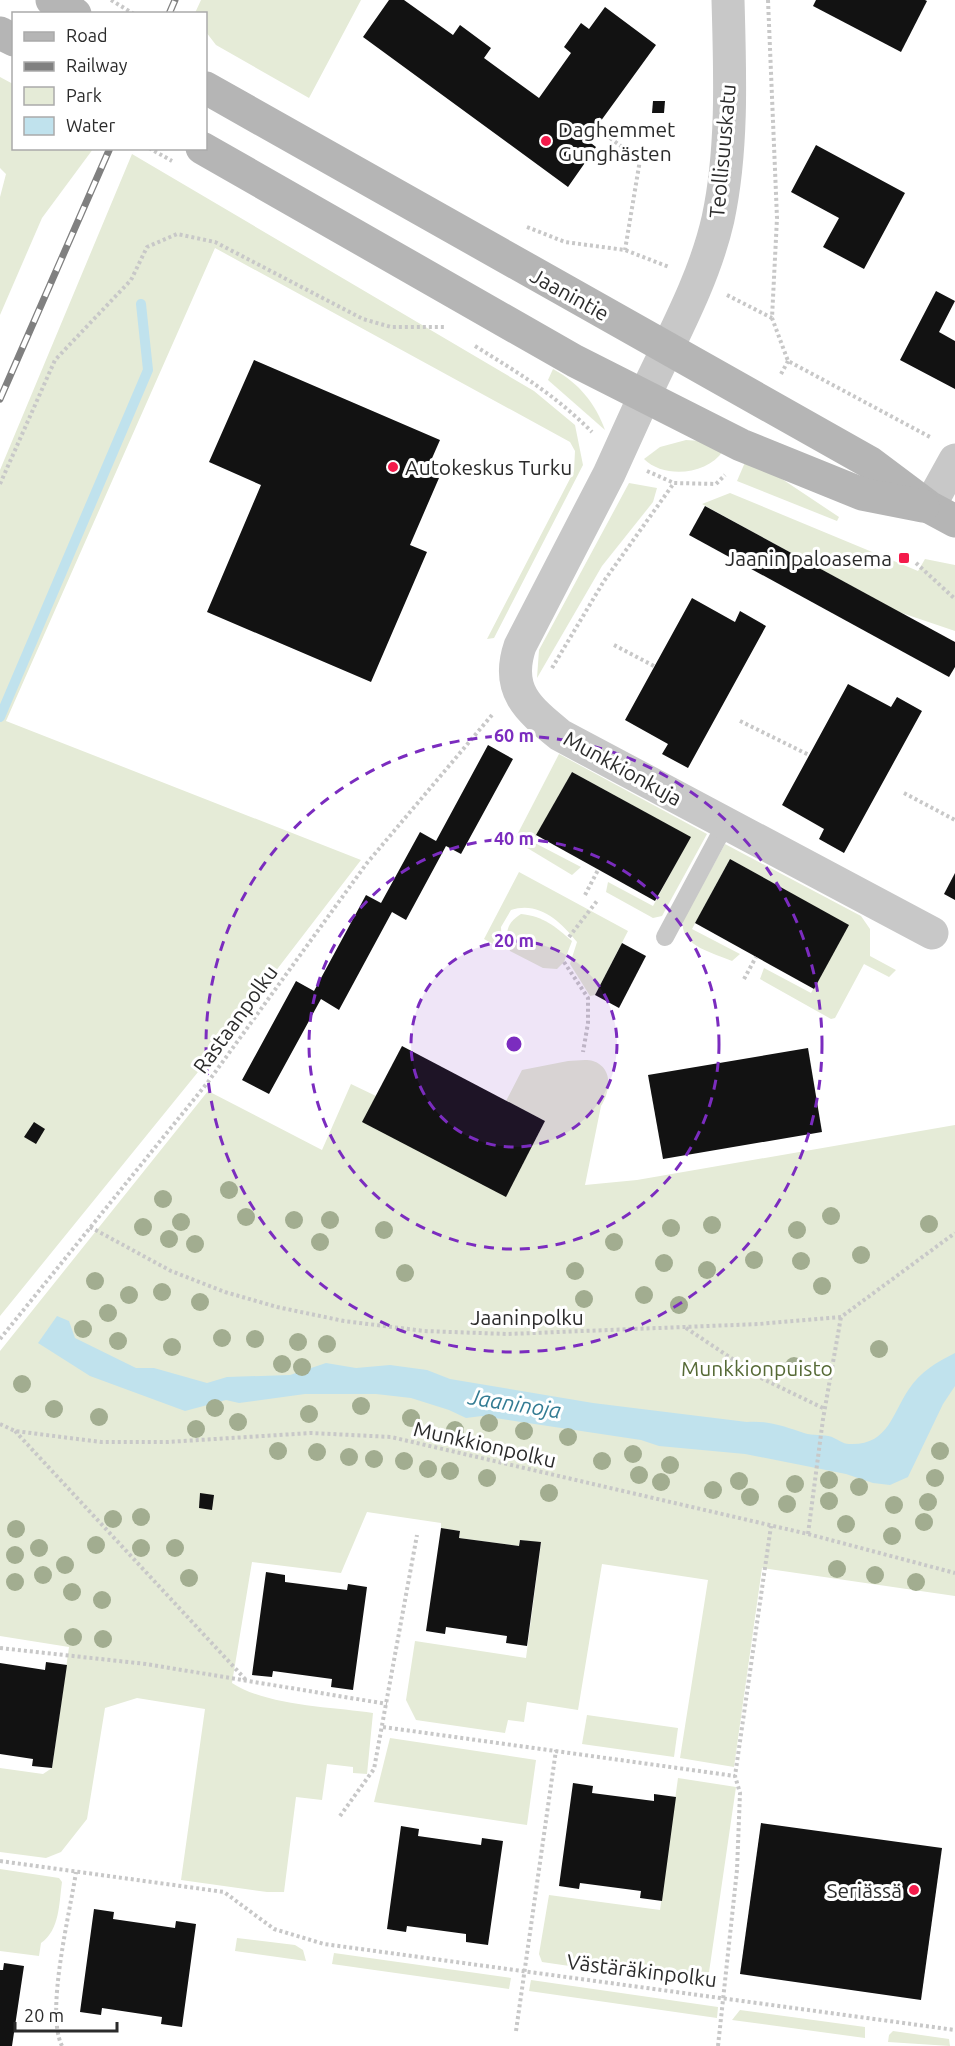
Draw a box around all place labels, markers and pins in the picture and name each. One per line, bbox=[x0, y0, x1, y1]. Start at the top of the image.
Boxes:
place label: Daghemmet Gunghästen bbox=[558, 117, 675, 165]
marker: Daghemmet Gunghästen bbox=[539, 134, 553, 148]
place label: Autokeskus Turku bbox=[405, 455, 572, 479]
marker: Autokeskus Turku bbox=[386, 460, 400, 474]
place label: Jaanin paloasema bbox=[725, 546, 892, 570]
marker: Jaanin paloasema bbox=[897, 551, 911, 565]
centre of rings bbox=[504, 1034, 524, 1054]
place label: Seriässä bbox=[827, 1878, 902, 1902]
marker: Seriässä bbox=[907, 1883, 921, 1897]

